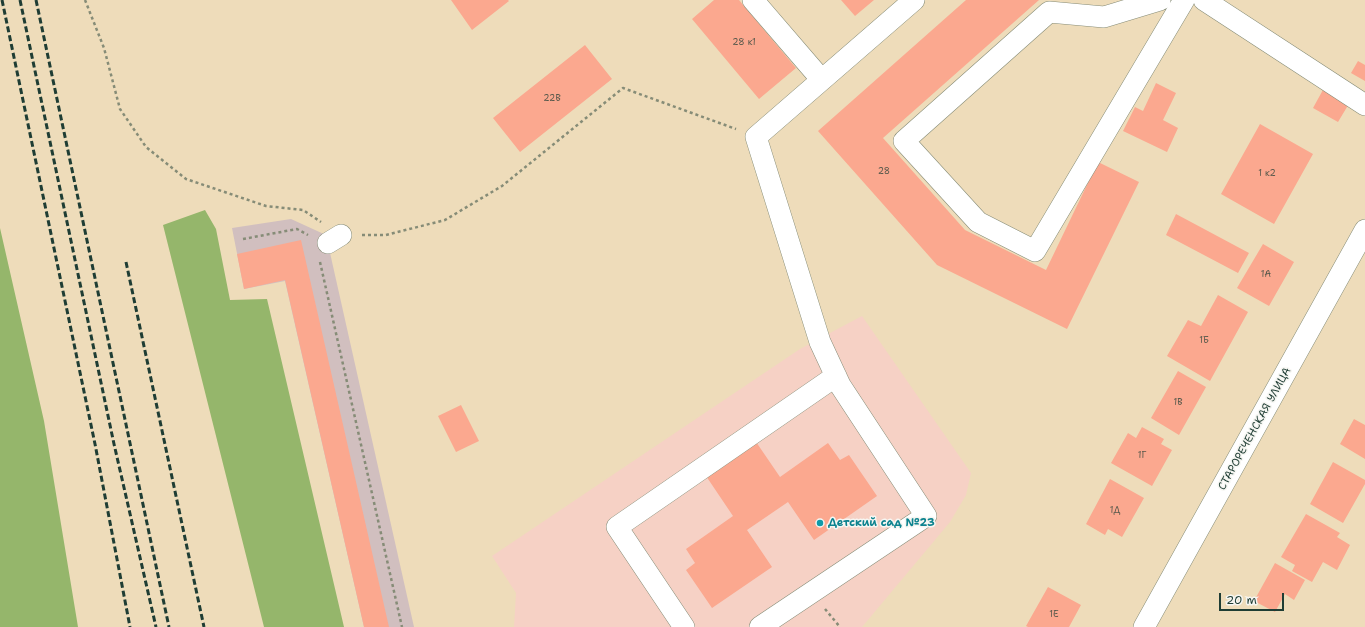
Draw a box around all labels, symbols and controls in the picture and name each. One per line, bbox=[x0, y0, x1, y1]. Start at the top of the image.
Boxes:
house number: 28 к1 bbox=[732, 38, 756, 48]
house number: 22В bbox=[543, 94, 561, 104]
house number: 28 bbox=[878, 167, 890, 177]
house number: 1 к2 bbox=[1258, 169, 1276, 179]
house number: 1А bbox=[1261, 270, 1271, 280]
house number: 1Б bbox=[1199, 336, 1209, 346]
street label: СТАРОРЕЧЕНСКАЯ УЛИЦА bbox=[1216, 365, 1294, 493]
house number: 1В bbox=[1173, 398, 1183, 408]
house number: 1Г bbox=[1138, 451, 1146, 461]
house number: 1Д bbox=[1110, 506, 1120, 516]
place label: Детский сад №23 bbox=[828, 516, 935, 530]
marker: Детский сад №23 bbox=[815, 518, 825, 528]
scale bar bbox=[1221, 585, 1286, 611]
text: 20 m bbox=[1226, 592, 1257, 608]
house number: 1Е bbox=[1049, 610, 1059, 620]

